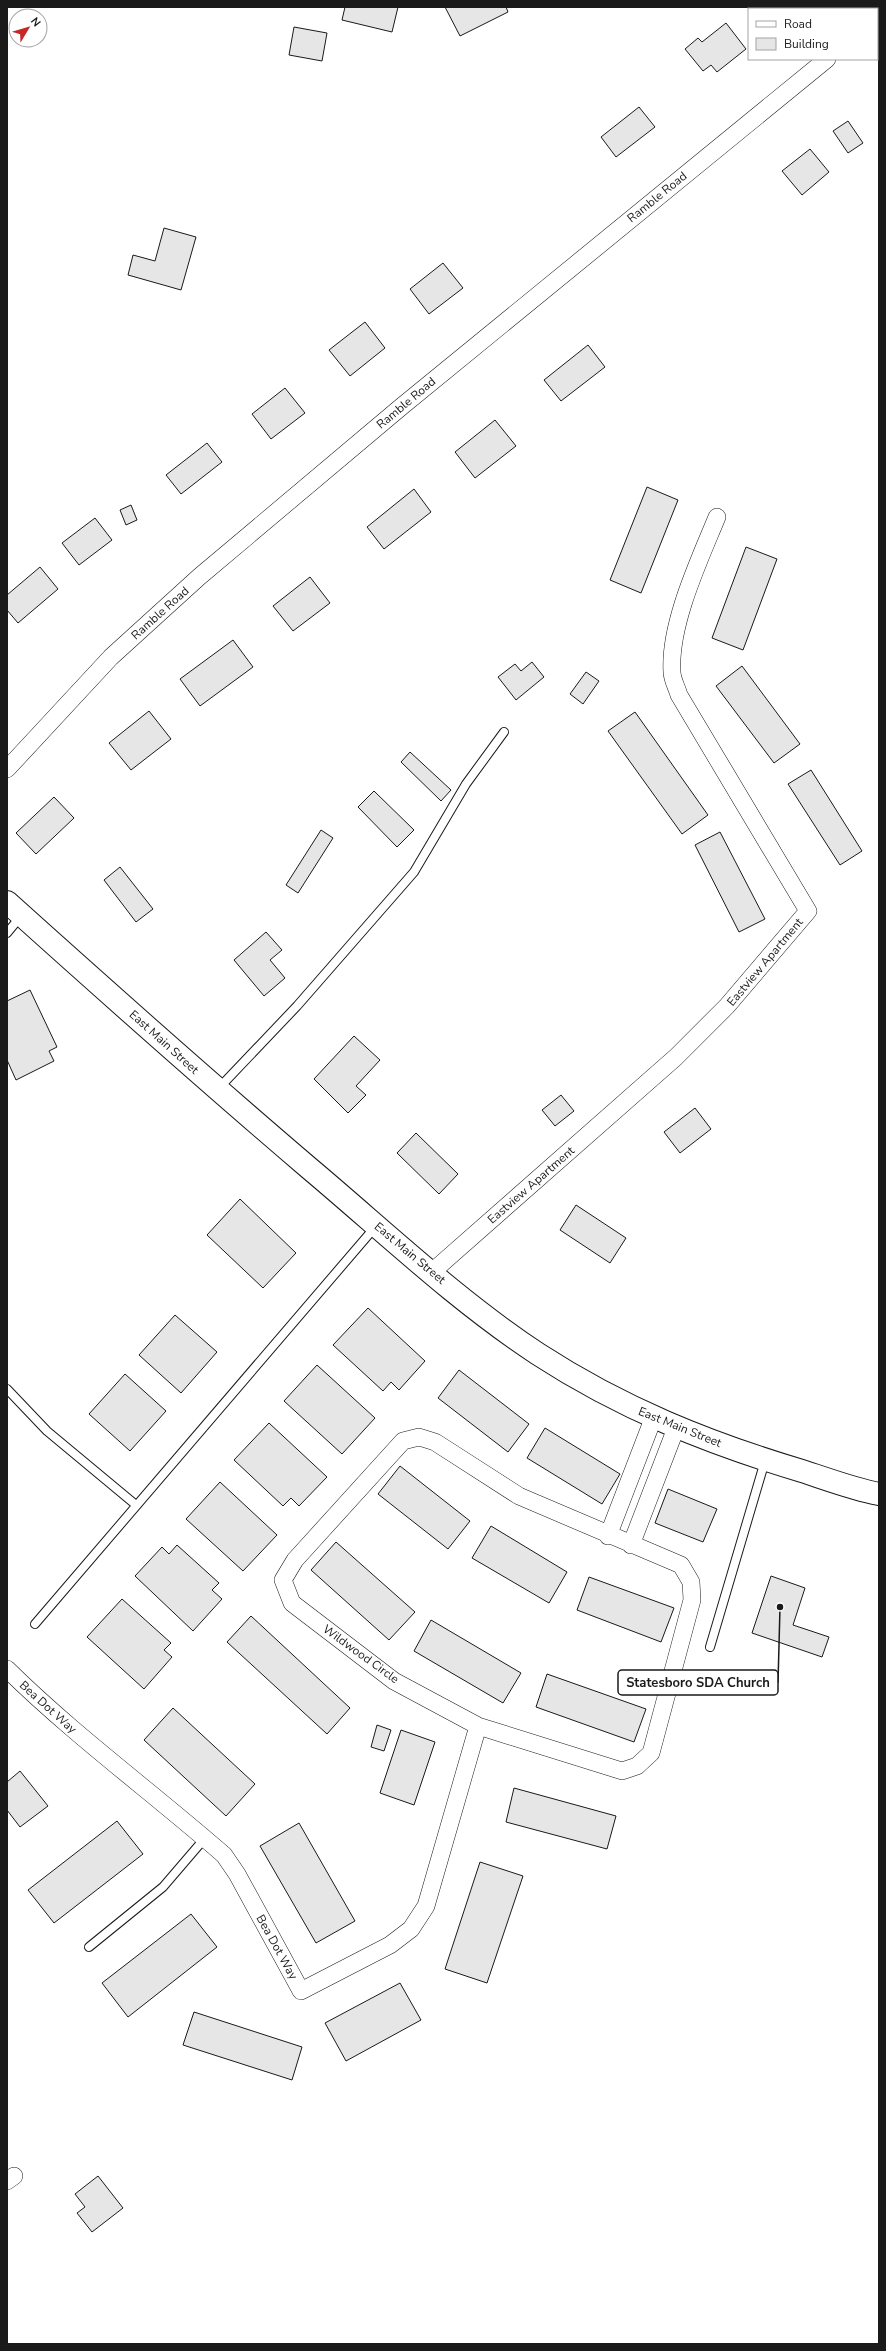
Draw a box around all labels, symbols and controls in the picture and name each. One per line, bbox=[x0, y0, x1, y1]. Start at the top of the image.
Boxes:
north arrow bbox=[8, 8, 48, 48]
legend bbox=[748, 8, 878, 60]
text: N bbox=[27, 14, 44, 30]
text: Road bbox=[784, 16, 812, 32]
text: Building bbox=[784, 36, 829, 52]
street label: Ramble Road bbox=[624, 168, 690, 226]
street label: Ramble Road bbox=[373, 374, 439, 432]
street label: Ramble Road bbox=[128, 583, 192, 643]
street label: Eastview Apartment bbox=[723, 914, 807, 1009]
street label: East Main Street bbox=[126, 1007, 203, 1078]
street label: Eastview Apartment bbox=[484, 1142, 578, 1227]
street label: East Main Street bbox=[371, 1218, 450, 1288]
street label: East Main Street bbox=[636, 1403, 725, 1451]
street label: Wildwood Circle bbox=[320, 1621, 402, 1687]
callout: Statesboro SDA Church bbox=[618, 1670, 778, 1695]
text: Statesboro SDA Church bbox=[626, 1674, 770, 1692]
street label: Bea Dot Way bbox=[16, 1677, 81, 1738]
street label: Bea Dot Way bbox=[253, 1912, 302, 1983]

